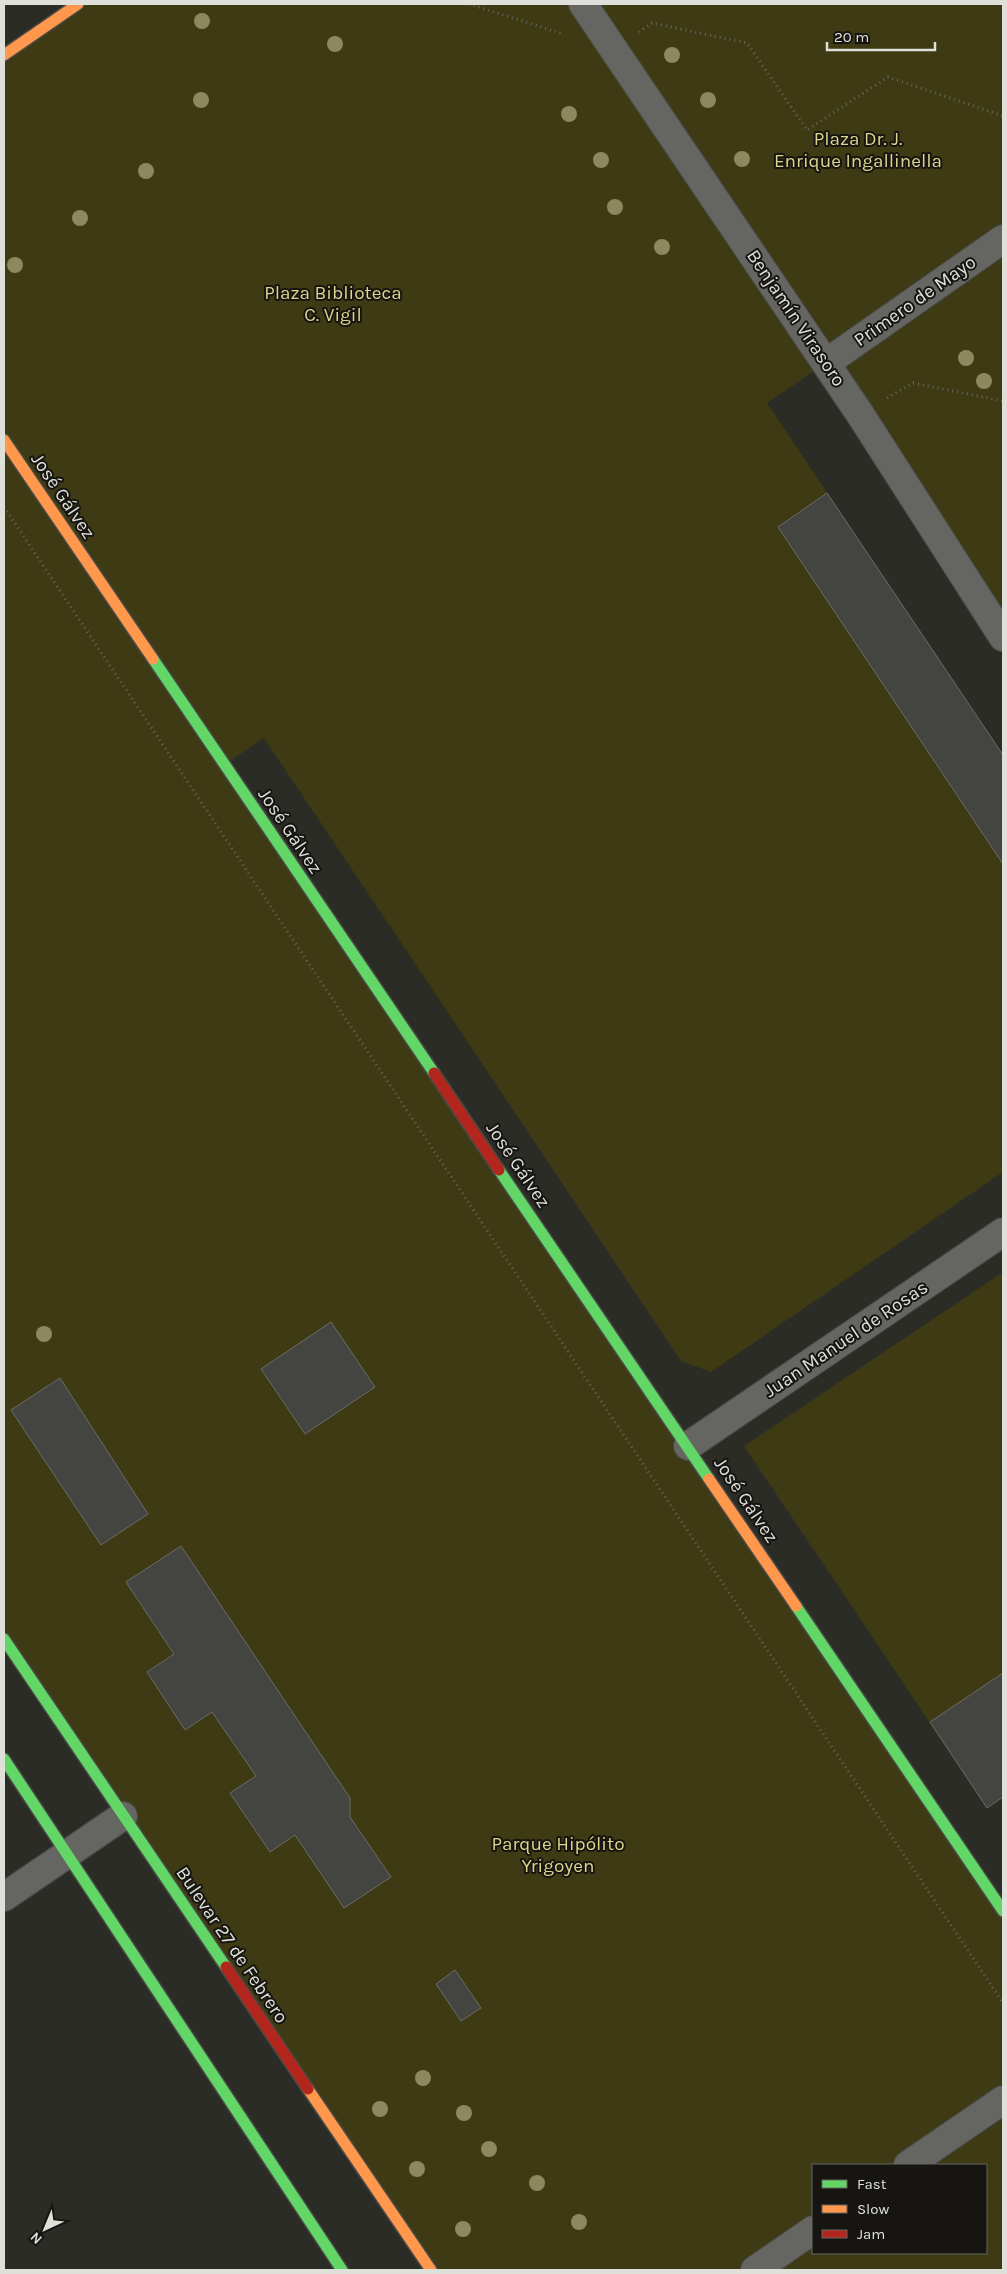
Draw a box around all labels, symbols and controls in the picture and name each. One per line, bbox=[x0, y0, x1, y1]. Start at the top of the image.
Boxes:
scale bar bbox=[827, 20, 934, 52]
text: 20 m bbox=[834, 28, 869, 46]
park label: Plaza Dr. J. Enrique Ingallinella bbox=[774, 128, 942, 172]
street label: Benjamín Virasoro bbox=[742, 245, 850, 391]
street label: Primero de Mayo bbox=[850, 251, 980, 351]
park label: Plaza Biblioteca C. Vigil bbox=[264, 282, 402, 326]
street label: José Gálvez bbox=[26, 449, 100, 543]
street label: José Gálvez bbox=[253, 784, 327, 878]
street label: José Gálvez bbox=[481, 1118, 555, 1212]
street label: Juan Manuel de Rosas bbox=[760, 1276, 932, 1402]
street label: José Gálvez bbox=[709, 1453, 783, 1547]
park label: Parque Hipólito Yrigoyen bbox=[491, 1833, 625, 1877]
street label: Bulevar 27 de Febrero bbox=[171, 1863, 293, 2027]
legend bbox=[812, 2164, 987, 2254]
text: Fast bbox=[857, 2175, 887, 2193]
text: Slow bbox=[857, 2200, 889, 2218]
north arrow bbox=[20, 2204, 70, 2254]
text: Jam bbox=[857, 2225, 885, 2243]
text: N bbox=[27, 2228, 46, 2248]

